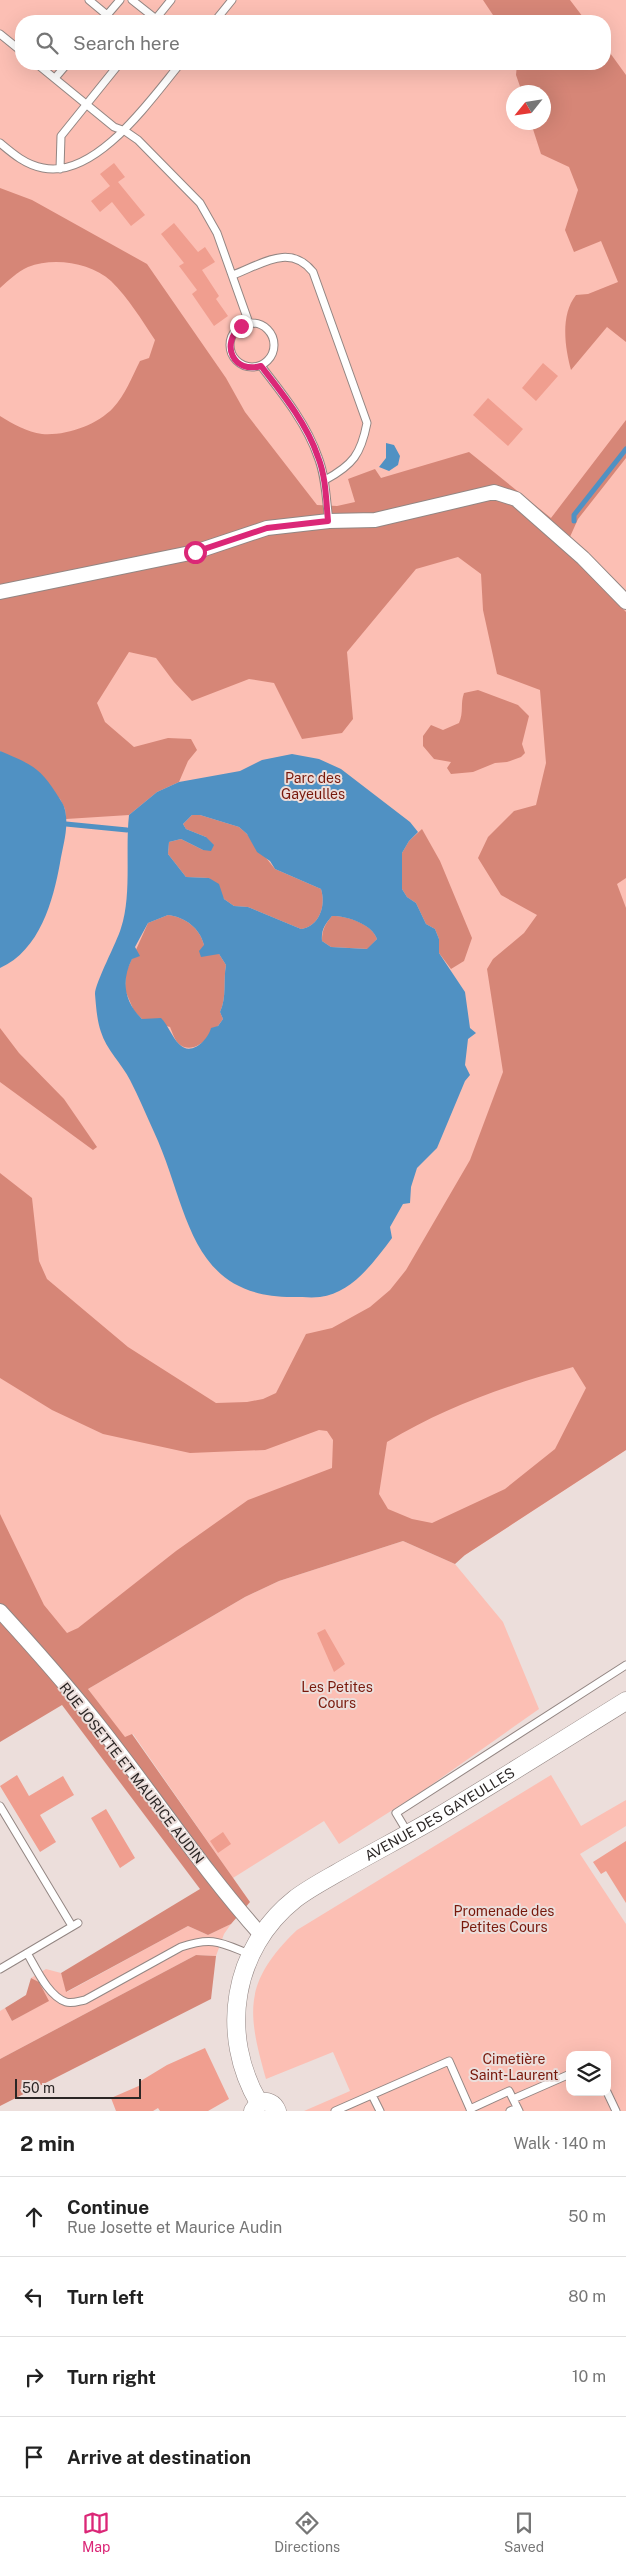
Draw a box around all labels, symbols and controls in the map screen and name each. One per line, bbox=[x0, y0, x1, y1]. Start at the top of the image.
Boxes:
search box bbox=[15, 15, 611, 70]
icon: search bbox=[33, 29, 61, 57]
text: Search here bbox=[73, 32, 180, 54]
north arrow bbox=[506, 85, 551, 130]
route end bbox=[230, 315, 253, 338]
route start bbox=[184, 541, 207, 564]
park label: Parc des Gayeulles bbox=[281, 770, 345, 802]
street label: RUE JOSETTE ET MAURICE AUDIN bbox=[56, 1679, 208, 1867]
park label: Les Petites Cours bbox=[301, 1679, 373, 1711]
street label: AVENUE DES GAYEULLES bbox=[362, 1764, 518, 1864]
park label: Promenade des Petites Cours bbox=[454, 1903, 554, 1935]
park label: Cimetière Saint-Laurent bbox=[469, 2051, 559, 2083]
map controls bbox=[566, 2051, 611, 2096]
button: layers bbox=[566, 2051, 611, 2096]
scale bar bbox=[15, 2076, 141, 2099]
text: 50 m bbox=[22, 2080, 55, 2096]
text: 2 min bbox=[20, 2131, 75, 2156]
text: Walk · 140 m bbox=[513, 2134, 606, 2153]
text: Continue bbox=[67, 2196, 149, 2218]
icon: ahead bbox=[20, 2203, 48, 2231]
text: 50 m bbox=[568, 2207, 606, 2226]
text: Rue Josette et Maurice Audin bbox=[67, 2218, 282, 2237]
icon: left bbox=[20, 2283, 48, 2311]
text: Turn left bbox=[67, 2286, 144, 2308]
text: 80 m bbox=[568, 2287, 606, 2306]
icon: right bbox=[20, 2363, 48, 2391]
text: Turn right bbox=[67, 2366, 156, 2388]
text: 10 m bbox=[572, 2367, 606, 2386]
icon: arrive bbox=[20, 2443, 48, 2471]
text: Arrive at destination bbox=[67, 2446, 251, 2468]
tab: Map bbox=[82, 2509, 110, 2555]
tab: Directions bbox=[274, 2509, 340, 2555]
tab: Saved bbox=[504, 2509, 544, 2555]

